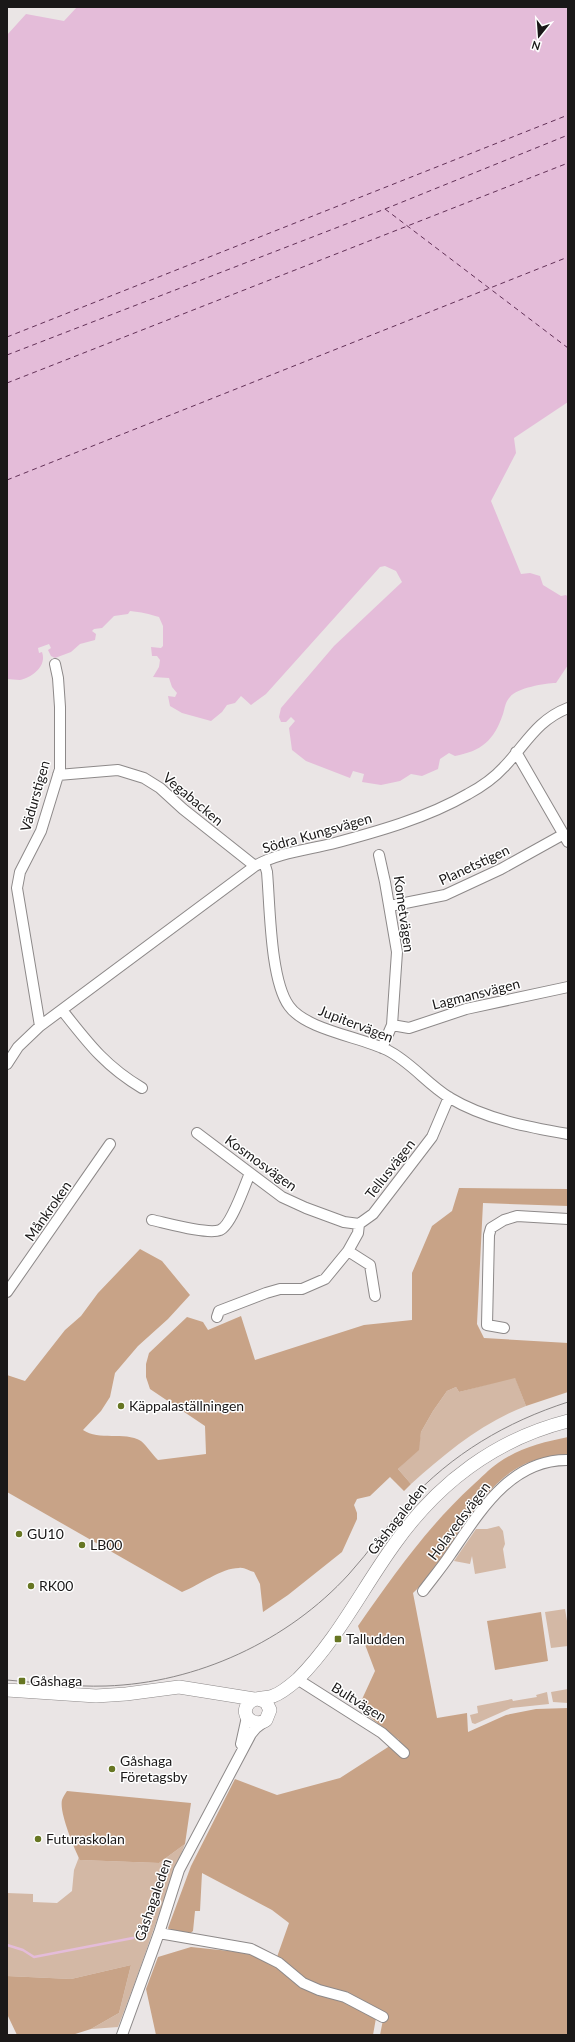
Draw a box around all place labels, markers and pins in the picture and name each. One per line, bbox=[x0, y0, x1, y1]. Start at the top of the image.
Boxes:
place label: Käppalaställningen bbox=[129, 1397, 244, 1414]
marker: Käppalaställningen bbox=[116, 1401, 126, 1411]
place label: GU10 bbox=[27, 1525, 64, 1542]
marker: GU10 bbox=[14, 1529, 24, 1539]
place label: LB00 bbox=[90, 1536, 122, 1553]
marker: LB00 bbox=[77, 1540, 87, 1550]
place label: RK00 bbox=[39, 1577, 73, 1594]
marker: RK00 bbox=[26, 1581, 36, 1591]
place label: Talludden bbox=[346, 1630, 405, 1647]
marker: Talludden bbox=[333, 1634, 343, 1644]
place label: Gåshaga bbox=[30, 1672, 82, 1689]
marker: Gåshaga bbox=[17, 1676, 27, 1686]
place label: Gåshaga Företagsby bbox=[120, 1752, 188, 1785]
marker: Gåshaga Företagsby bbox=[107, 1764, 117, 1774]
place label: Futuraskolan bbox=[46, 1830, 125, 1847]
marker: Futuraskolan bbox=[33, 1834, 43, 1844]

